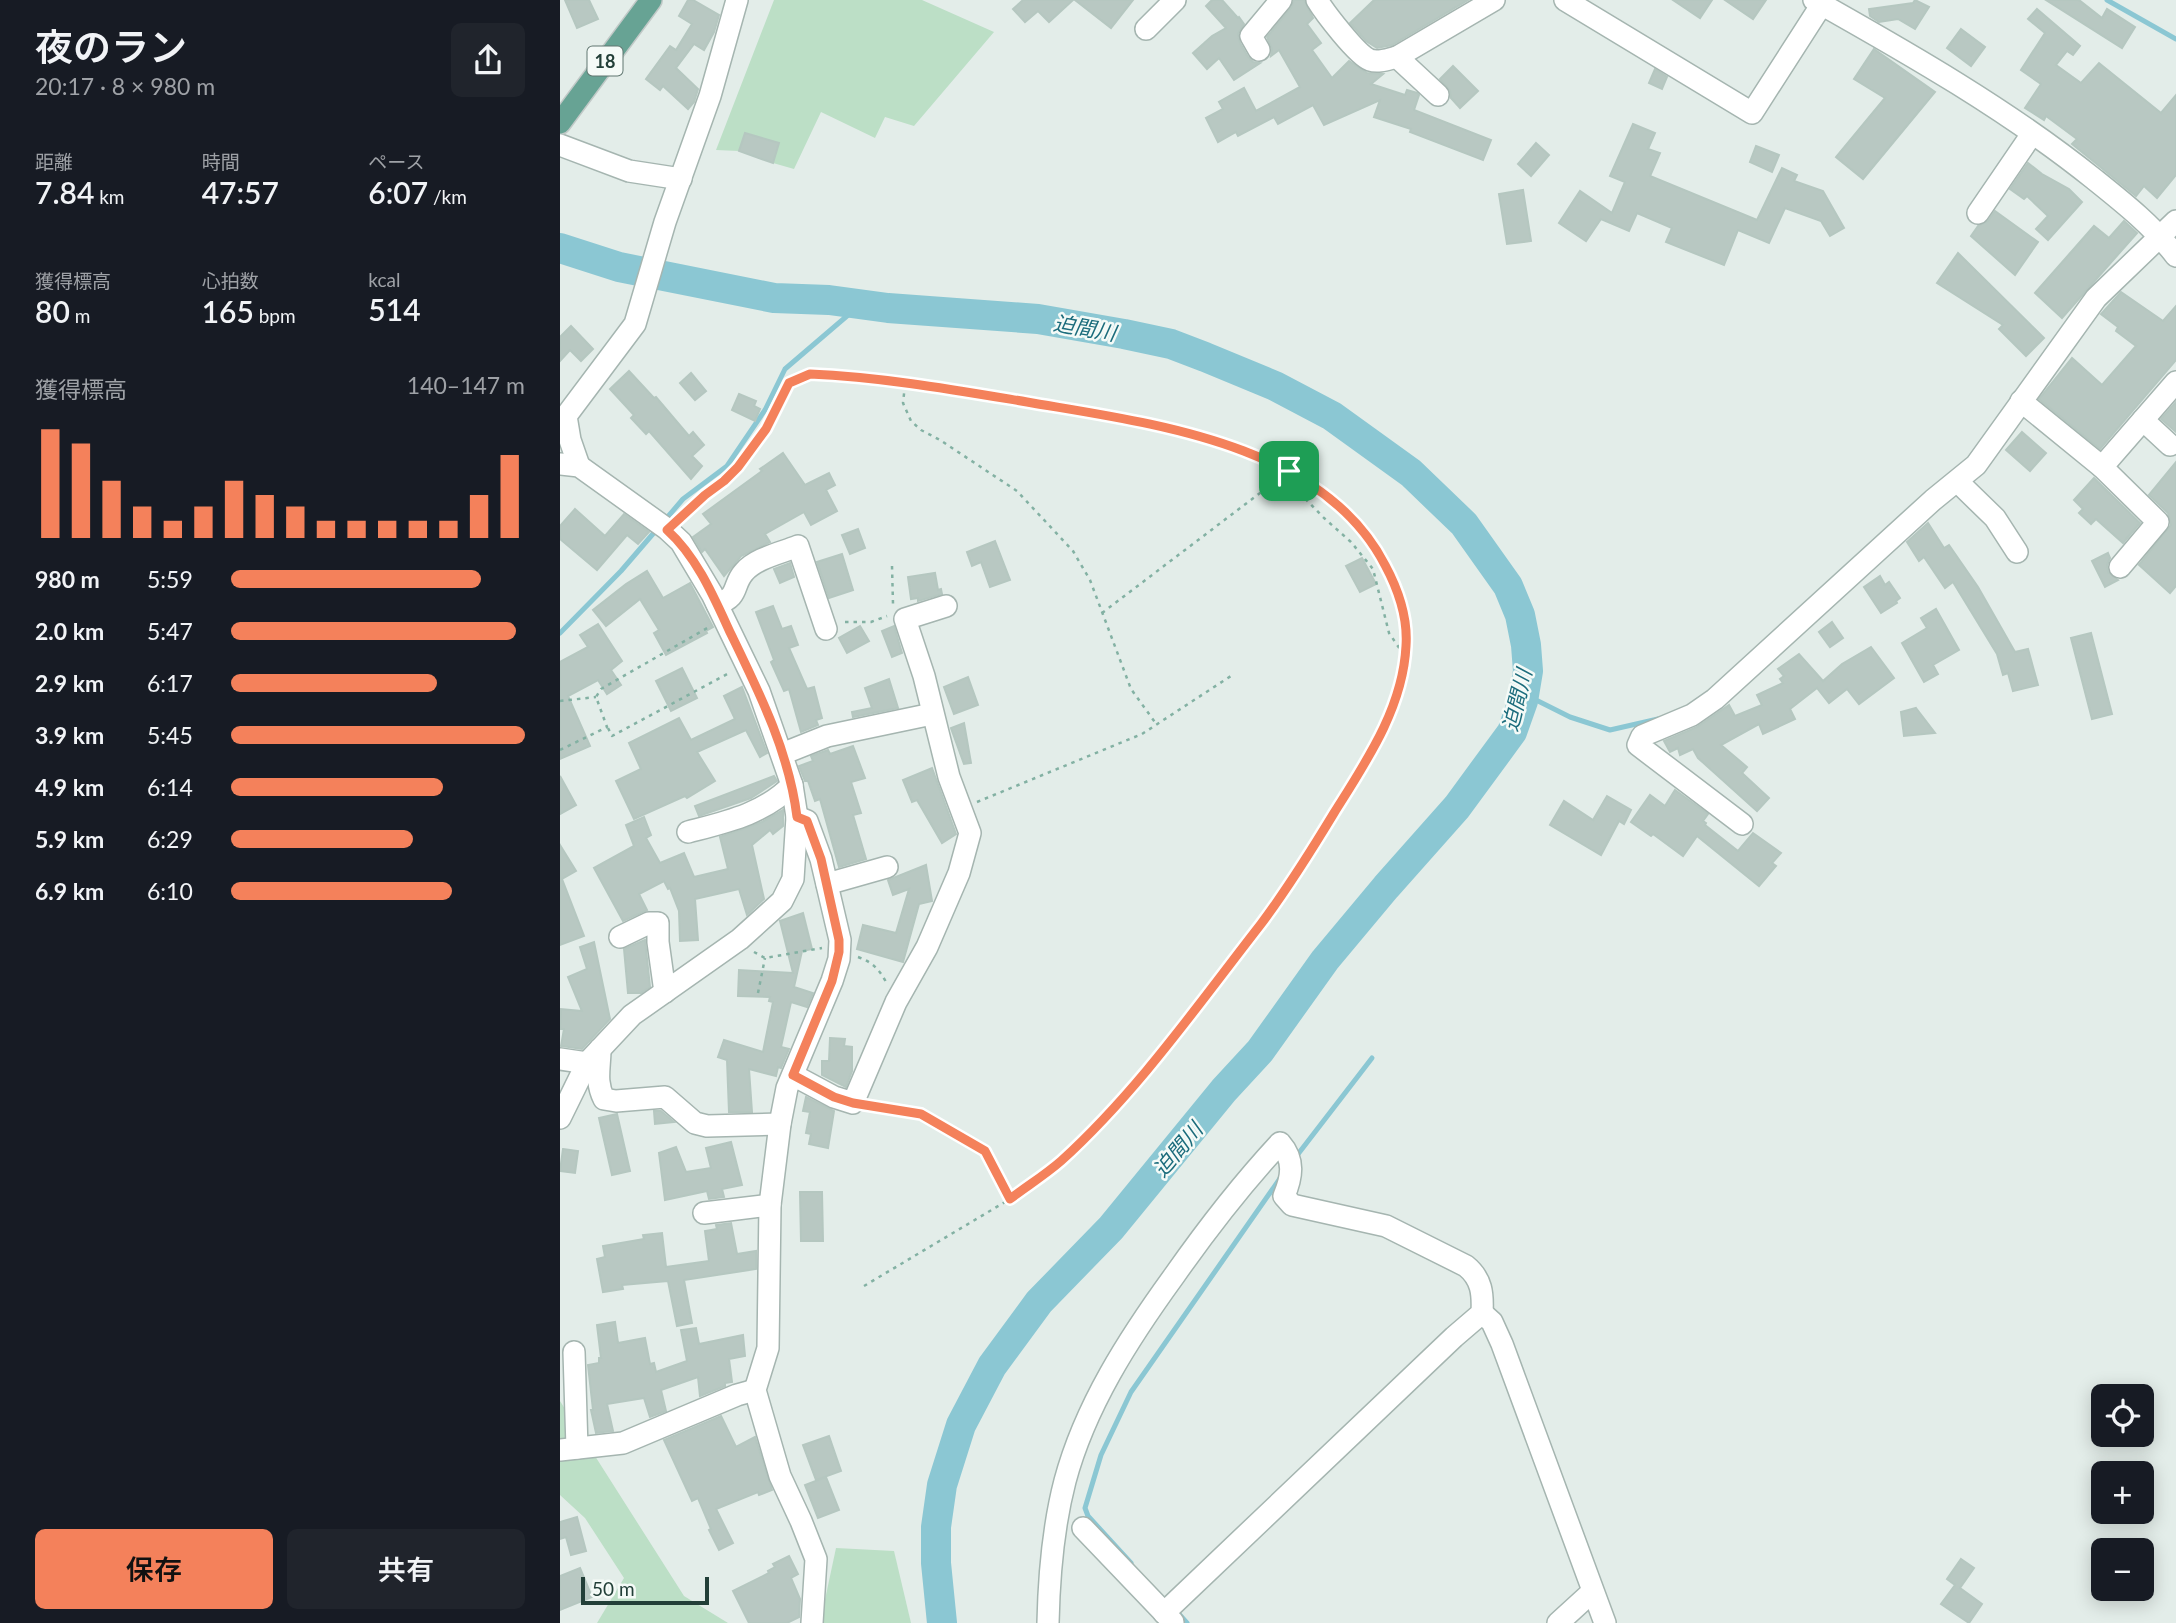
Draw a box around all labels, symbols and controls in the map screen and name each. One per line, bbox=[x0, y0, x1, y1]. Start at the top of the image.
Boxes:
text: 夜のラン bbox=[35, 23, 187, 69]
button: share bbox=[451, 23, 525, 97]
road number: 18 bbox=[588, 46, 622, 76]
text: 20:17 · 8 × 980 m bbox=[35, 72, 215, 100]
text: 距離 bbox=[35, 150, 73, 173]
text: 時間 bbox=[202, 150, 240, 173]
text: ペース bbox=[368, 150, 424, 173]
text: 7.84 bbox=[35, 174, 94, 210]
text: 47:57 bbox=[202, 174, 279, 210]
text: 6:07 bbox=[368, 174, 428, 210]
text: km bbox=[94, 185, 124, 208]
text: /km bbox=[428, 185, 467, 208]
text: kcal bbox=[368, 268, 400, 291]
text: 獲得標高 bbox=[35, 269, 111, 292]
text: 心拍数 bbox=[202, 269, 259, 292]
text: 514 bbox=[368, 291, 421, 327]
text: 80 bbox=[35, 293, 70, 329]
text: 165 bbox=[202, 293, 254, 329]
text: m bbox=[70, 304, 90, 327]
text: bpm bbox=[254, 304, 296, 327]
water label: 迫間川 bbox=[1052, 309, 1120, 345]
text: 140–147 m bbox=[407, 371, 525, 399]
text: 獲得標高 bbox=[35, 375, 127, 403]
pin bbox=[1259, 441, 1319, 501]
icon: arrive bbox=[1270, 452, 1308, 490]
text: 980 m bbox=[35, 565, 100, 593]
text: 5:59 bbox=[147, 565, 193, 593]
text: 2.0 km bbox=[35, 617, 104, 645]
text: 5:47 bbox=[147, 617, 193, 645]
water label: 迫間川 bbox=[1496, 664, 1536, 734]
text: 2.9 km bbox=[35, 669, 104, 697]
text: 6:17 bbox=[147, 669, 193, 697]
text: 3.9 km bbox=[35, 721, 104, 749]
text: 5:45 bbox=[147, 721, 193, 749]
text: 4.9 km bbox=[35, 773, 104, 801]
text: 6:14 bbox=[147, 773, 193, 801]
text: 5.9 km bbox=[35, 825, 104, 853]
text: 6:29 bbox=[147, 825, 193, 853]
text: 6.9 km bbox=[35, 877, 104, 905]
text: 6:10 bbox=[147, 877, 193, 905]
water label: 迫間川 bbox=[1147, 1115, 1208, 1181]
map controls bbox=[2091, 1384, 2154, 1601]
button: locate bbox=[2091, 1384, 2154, 1447]
button: + bbox=[2091, 1461, 2154, 1524]
button: 保存 bbox=[35, 1529, 273, 1609]
button: 共有 bbox=[287, 1529, 525, 1609]
button: − bbox=[2091, 1538, 2154, 1601]
scale bar bbox=[581, 1574, 709, 1606]
text: 50 m bbox=[592, 1577, 635, 1600]

